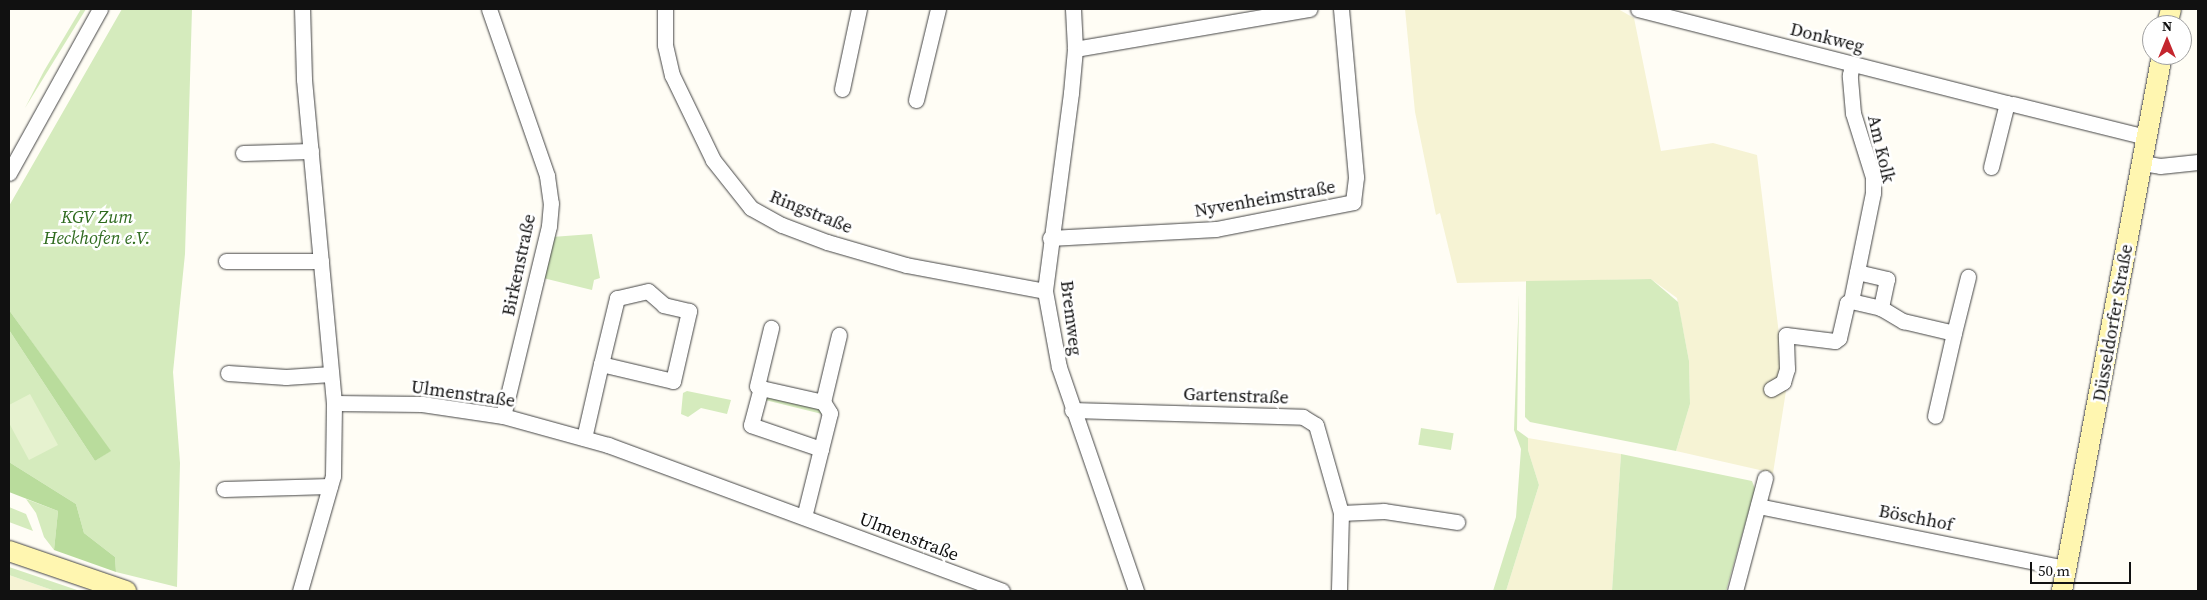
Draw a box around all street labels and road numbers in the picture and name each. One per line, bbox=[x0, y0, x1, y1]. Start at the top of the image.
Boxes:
street label: Donkweg bbox=[1788, 18, 1866, 58]
street label: Am Kolk bbox=[1863, 113, 1899, 185]
street label: Nyvenheimstraße bbox=[1193, 176, 1337, 222]
street label: Ringstraße bbox=[766, 186, 856, 238]
street label: Birkenstraße bbox=[498, 212, 540, 318]
street label: Düsseldorfer Straße bbox=[2089, 243, 2137, 403]
street label: Bremweg bbox=[1056, 279, 1086, 357]
street label: Ulmenstraße bbox=[410, 376, 516, 412]
street label: Gartenstraße bbox=[1183, 383, 1289, 409]
street label: Böschhof bbox=[1877, 500, 1955, 536]
street label: Ulmenstraße bbox=[856, 508, 962, 566]

